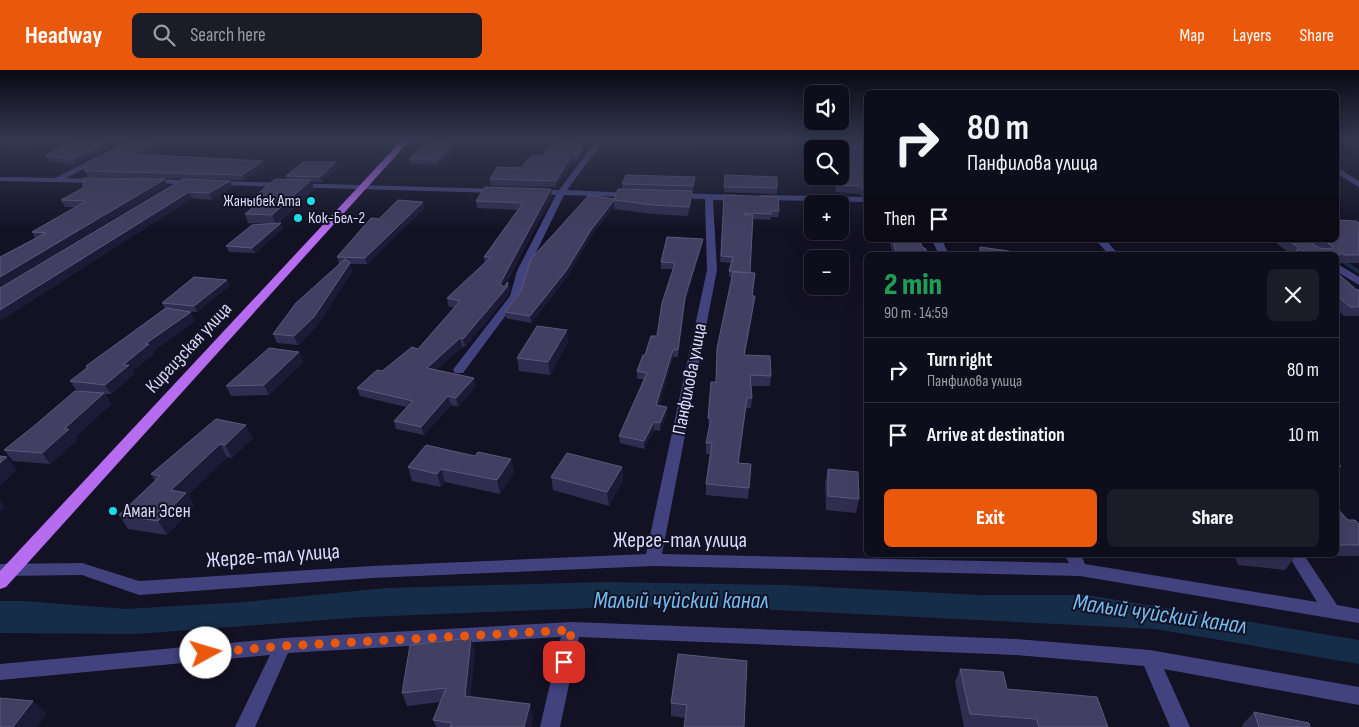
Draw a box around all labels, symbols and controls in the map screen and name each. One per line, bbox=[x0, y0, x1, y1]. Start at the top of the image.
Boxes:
search box bbox=[132, 13, 482, 58]
text: Headway bbox=[25, 21, 102, 50]
icon: search bbox=[150, 21, 178, 49]
text: Search here bbox=[190, 24, 266, 47]
text: Map bbox=[1180, 25, 1205, 46]
text: Layers bbox=[1233, 25, 1272, 46]
text: Share bbox=[1300, 25, 1334, 46]
map controls bbox=[804, 85, 849, 295]
button: sound bbox=[804, 85, 849, 130]
text: 80 m bbox=[967, 107, 1029, 150]
icon: right bbox=[884, 110, 949, 175]
button: search bbox=[804, 140, 849, 185]
text: Панфилова улица bbox=[967, 150, 1098, 177]
place label: Жаныбек Ата bbox=[223, 192, 301, 211]
marker: Жаныбек Ата bbox=[305, 195, 317, 207]
button: + bbox=[804, 195, 849, 240]
icon: arrive bbox=[925, 205, 953, 233]
text: Then bbox=[884, 208, 915, 231]
place label: Кок-Бел-2 bbox=[308, 209, 365, 228]
marker: Кок-Бел-2 bbox=[292, 212, 304, 224]
button: − bbox=[804, 250, 849, 295]
text: 2 min bbox=[884, 267, 942, 303]
button: close bbox=[1267, 269, 1319, 321]
street label: Киргизская улица bbox=[141, 298, 237, 398]
text: 90 m · 14:59 bbox=[884, 304, 948, 323]
street label: Панфилова улица bbox=[668, 321, 712, 437]
text: Turn right bbox=[927, 349, 992, 372]
icon: right bbox=[884, 356, 912, 384]
text: 80 m bbox=[1287, 359, 1319, 382]
text: Панфилова улица bbox=[927, 372, 1022, 391]
icon: arrive bbox=[884, 421, 912, 449]
text: Arrive at destination bbox=[927, 424, 1065, 447]
text: 10 m bbox=[1289, 424, 1319, 447]
button: Exit bbox=[884, 489, 1097, 547]
button: Share bbox=[1107, 489, 1319, 547]
place label: Аман Эсен bbox=[122, 500, 191, 523]
marker: Аман Эсен bbox=[107, 505, 119, 517]
street label: Жерге-тал улица bbox=[613, 527, 747, 554]
street label: Жерге-тал улица bbox=[205, 538, 341, 574]
water label: Малый чуйский канал bbox=[593, 586, 769, 615]
water label: Малый чуйский канал bbox=[1071, 587, 1249, 641]
position arrow bbox=[179, 626, 231, 678]
pin bbox=[543, 641, 585, 683]
icon: arrive bbox=[550, 648, 578, 676]

